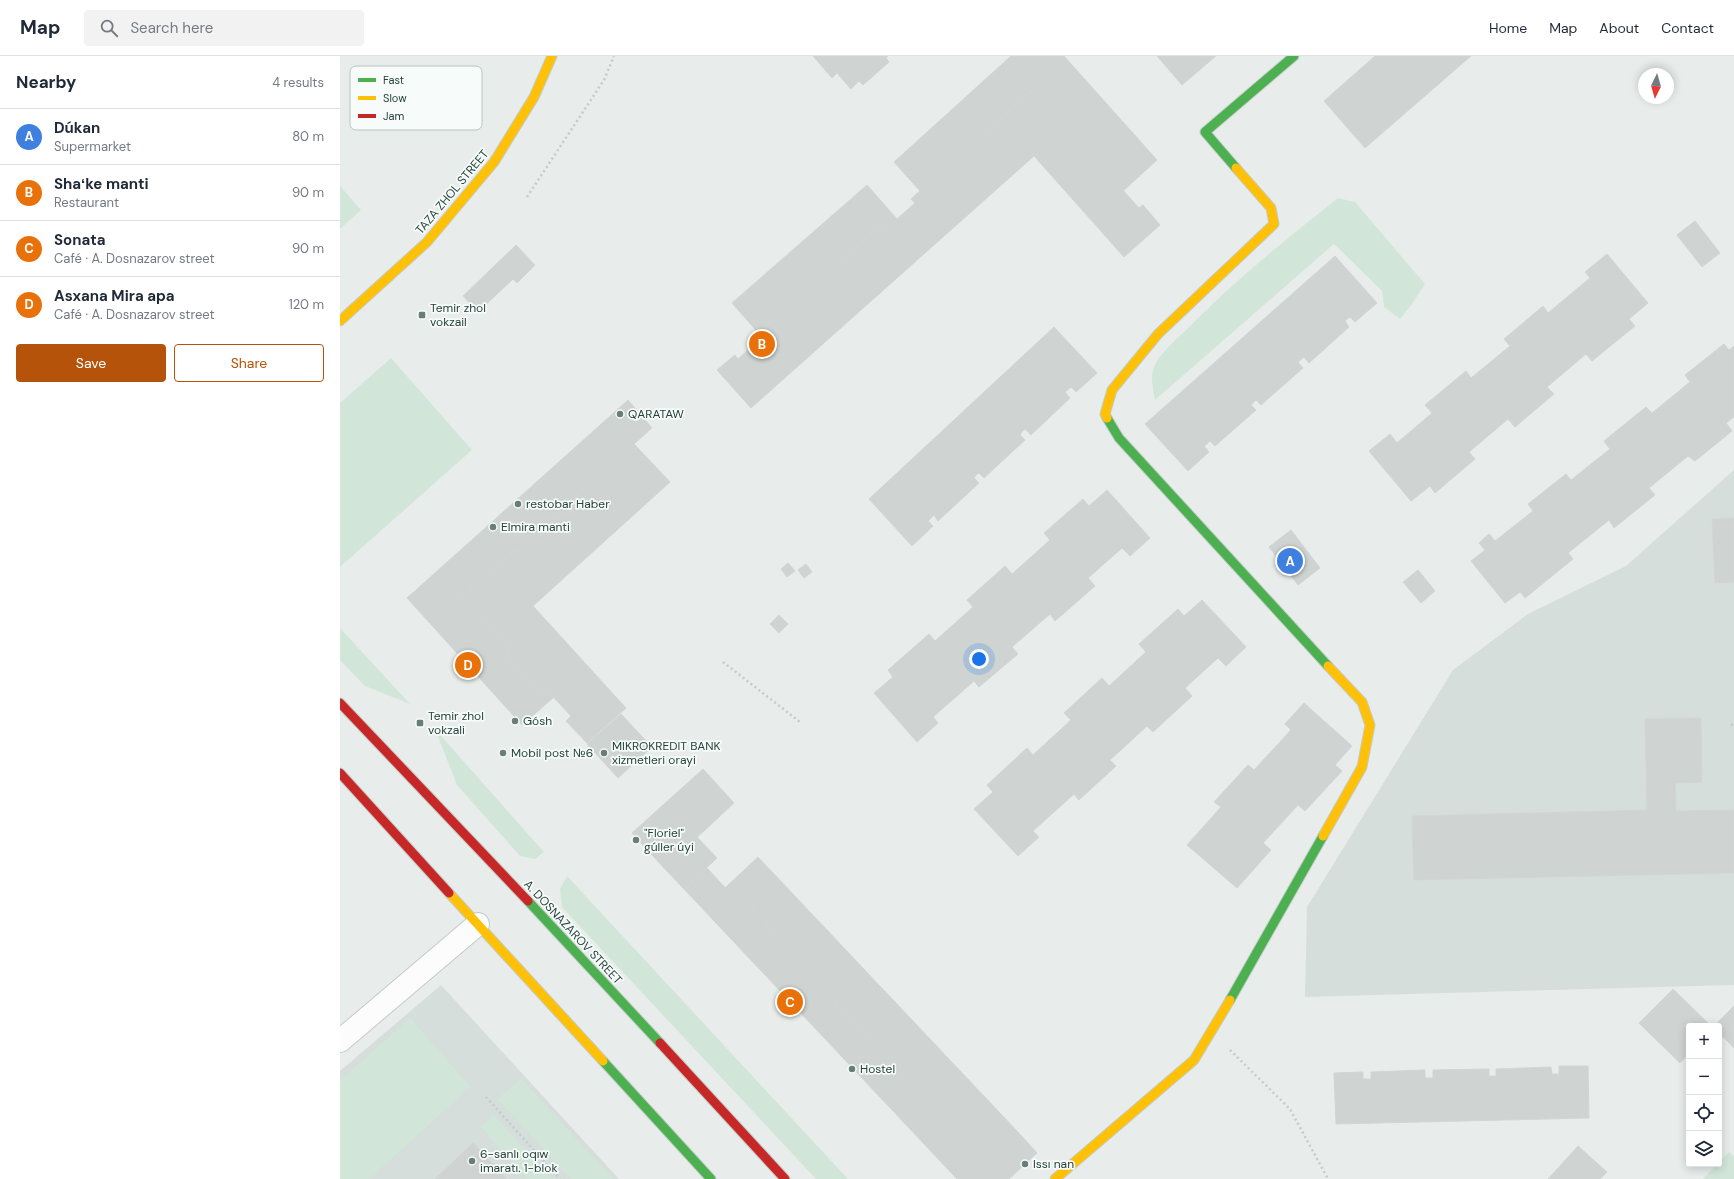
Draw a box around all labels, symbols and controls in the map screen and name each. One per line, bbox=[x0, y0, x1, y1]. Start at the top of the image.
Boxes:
search box bbox=[84, 10, 364, 46]
text: Map bbox=[20, 15, 60, 40]
icon: search bbox=[98, 17, 120, 39]
text: Search here bbox=[130, 18, 213, 38]
text: Home bbox=[1489, 19, 1527, 37]
text: Map bbox=[1549, 19, 1577, 37]
text: About bbox=[1599, 19, 1639, 37]
text: Contact bbox=[1661, 19, 1714, 37]
legend bbox=[350, 66, 482, 130]
north arrow bbox=[1638, 68, 1674, 104]
text: Nearby bbox=[16, 71, 76, 93]
text: Fast bbox=[383, 73, 404, 87]
text: 4 results bbox=[272, 74, 324, 91]
text: Slow bbox=[383, 91, 407, 105]
text: Jam bbox=[383, 109, 404, 123]
text: Dúkan bbox=[54, 118, 100, 138]
text: A bbox=[24, 128, 34, 145]
text: 80 m bbox=[292, 128, 324, 145]
text: Supermarket bbox=[54, 138, 131, 155]
street label: TAZA ZHOL STREET bbox=[412, 146, 492, 238]
text: Shaʻke manti bbox=[54, 174, 149, 194]
text: B bbox=[25, 184, 33, 201]
text: 90 m bbox=[292, 184, 324, 201]
text: Restaurant bbox=[54, 194, 119, 211]
text: Sonata bbox=[54, 230, 105, 250]
text: C bbox=[24, 240, 34, 257]
text: 90 m bbox=[292, 240, 324, 257]
text: Café · A. Dosnazarov street bbox=[54, 250, 215, 267]
text: Asxana Mira apa bbox=[54, 286, 175, 306]
text: D bbox=[24, 296, 34, 313]
text: 120 m bbox=[289, 296, 324, 313]
place label: Temir zhol vokzail bbox=[430, 300, 486, 330]
text: Café · A. Dosnazarov street bbox=[54, 306, 215, 323]
marker: Temir zhol vokzail bbox=[417, 310, 427, 320]
pin: B bbox=[749, 329, 775, 359]
button: Save bbox=[16, 344, 166, 382]
button: Share bbox=[174, 344, 324, 382]
place label: QARATAW bbox=[628, 406, 684, 422]
marker: QARATAW bbox=[615, 409, 625, 419]
place label: restobar Haber bbox=[526, 496, 610, 512]
marker: restobar Haber bbox=[513, 499, 523, 509]
place label: Elmira manti bbox=[501, 519, 570, 535]
marker: Elmira manti bbox=[488, 522, 498, 532]
pin: A bbox=[1277, 546, 1303, 576]
your location bbox=[969, 649, 989, 669]
pin: D bbox=[455, 650, 481, 680]
place label: Temir zhol vokzali bbox=[428, 708, 484, 738]
place label: Gósh bbox=[523, 713, 552, 729]
marker: Gósh bbox=[510, 716, 520, 726]
marker: Temir zhol vokzali bbox=[415, 718, 425, 728]
place label: MIKROKREDIT BANK xizmetleri orayi bbox=[612, 738, 721, 768]
place label: Mobil post №6 bbox=[511, 745, 593, 761]
marker: Mobil post №6 bbox=[498, 748, 508, 758]
marker: MIKROKREDIT BANK xizmetleri orayi bbox=[599, 748, 609, 758]
place label: "Floriel" gúller úyi bbox=[644, 825, 694, 855]
marker: "Floriel" gúller úyi bbox=[631, 835, 641, 845]
street label: A. DOSNAZAROV STREET bbox=[520, 876, 626, 988]
pin: C bbox=[777, 987, 803, 1017]
map controls bbox=[1686, 1023, 1722, 1167]
button: + bbox=[1686, 1023, 1722, 1059]
button: − bbox=[1686, 1059, 1722, 1095]
place label: Hostel bbox=[860, 1061, 895, 1077]
marker: Hostel bbox=[847, 1064, 857, 1074]
button: locate bbox=[1686, 1095, 1722, 1131]
button: layers bbox=[1686, 1131, 1722, 1167]
place label: 6-sanlı oqıw imaratı. 1-blok bbox=[480, 1146, 557, 1176]
marker: 6-sanlı oqıw imaratı. 1-blok bbox=[467, 1156, 477, 1166]
place label: Issı nan bbox=[1033, 1156, 1074, 1172]
marker: Issı nan bbox=[1020, 1159, 1030, 1169]

